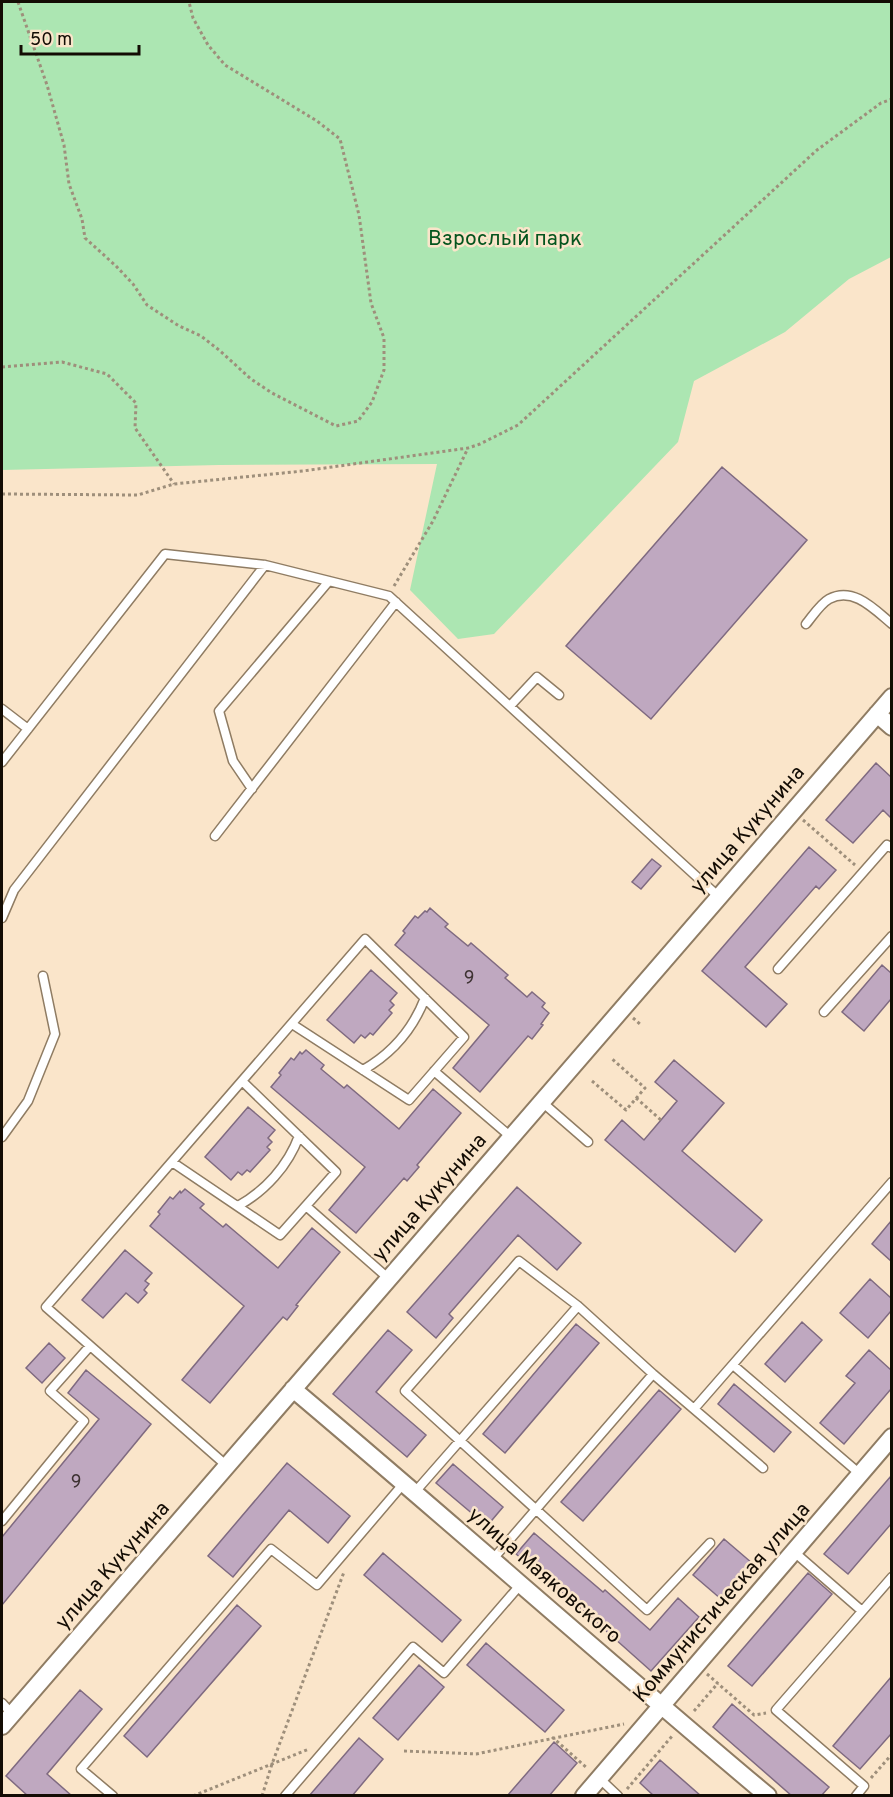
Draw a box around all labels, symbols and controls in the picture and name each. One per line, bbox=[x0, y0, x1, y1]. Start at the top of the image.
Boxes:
scale bar bbox=[21, 18, 140, 56]
text: 50 m bbox=[30, 29, 72, 52]
park label: Взрослый парк bbox=[428, 226, 582, 253]
street label: улица Кукунина bbox=[685, 760, 811, 900]
house number: 9 bbox=[464, 967, 474, 990]
street label: улица Кукунина bbox=[367, 1128, 493, 1268]
house number: 9 bbox=[71, 1471, 81, 1494]
street label: улица Кукунина bbox=[50, 1496, 176, 1636]
street label: Коммунистическая улица bbox=[628, 1497, 817, 1709]
street label: улица Маяковского bbox=[462, 1502, 626, 1650]

